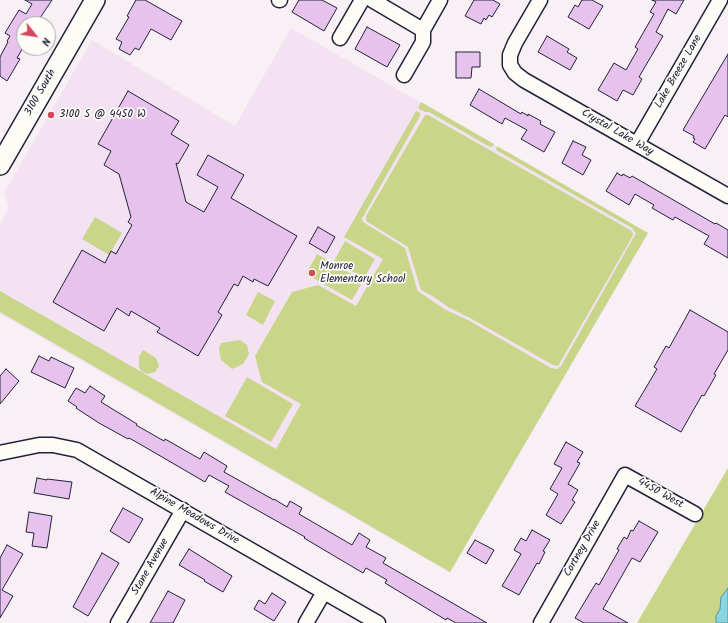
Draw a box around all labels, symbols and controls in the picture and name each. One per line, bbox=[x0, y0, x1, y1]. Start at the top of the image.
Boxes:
north arrow bbox=[16, 16, 56, 56]
street label: Lake Breeze Lane bbox=[653, 33, 705, 111]
text: N bbox=[36, 34, 55, 49]
street label: 3100 South bbox=[22, 67, 60, 119]
street label: Crystal Lake Way bbox=[579, 107, 655, 159]
place label: 3100 S @ 4450 W bbox=[59, 108, 146, 122]
marker: 3100 S @ 4450 W bbox=[46, 110, 56, 120]
place label: Monroe Elementary School bbox=[320, 260, 406, 286]
marker: Monroe Elementary School bbox=[307, 268, 317, 278]
street label: 4450 West bbox=[635, 476, 685, 512]
street label: Alpine Meadows Drive bbox=[147, 486, 241, 548]
street label: Cortney Drive bbox=[562, 519, 604, 579]
street label: Stane Avenue bbox=[130, 536, 172, 598]

